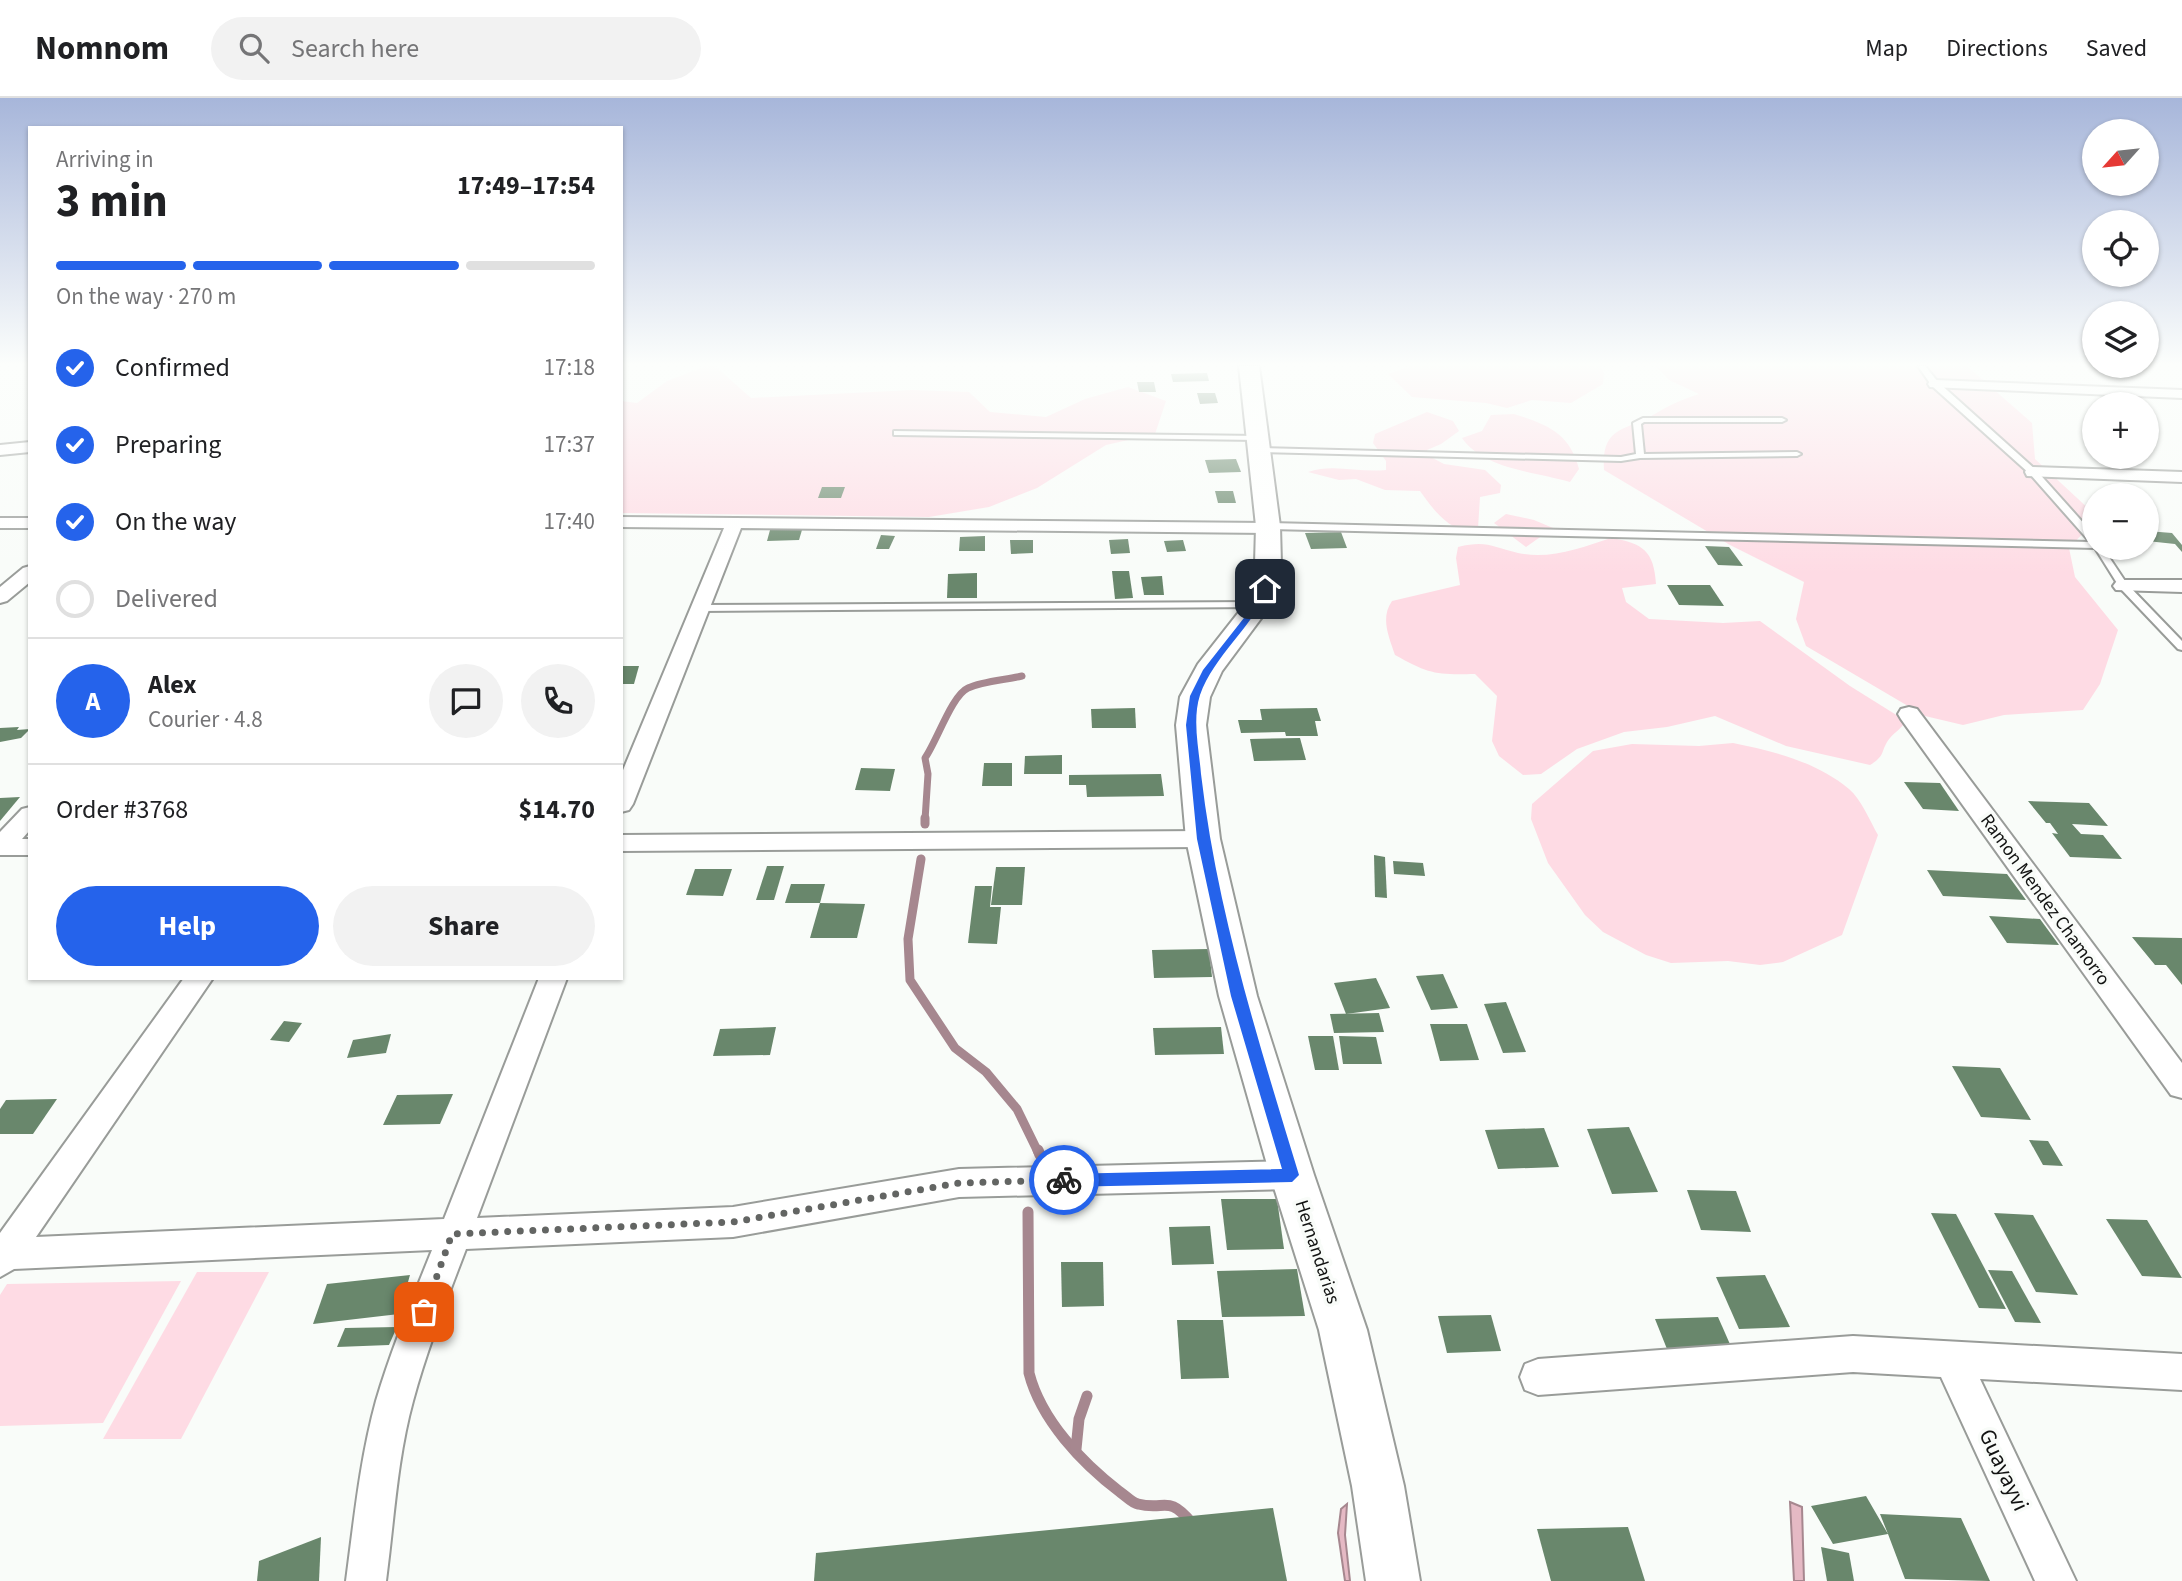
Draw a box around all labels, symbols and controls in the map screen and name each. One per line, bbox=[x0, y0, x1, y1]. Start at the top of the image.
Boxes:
search box bbox=[211, 17, 701, 80]
text: Nomnom bbox=[35, 25, 169, 72]
icon: search bbox=[235, 29, 273, 67]
text: Search here bbox=[291, 30, 419, 67]
text: Map bbox=[1865, 31, 1908, 66]
text: Directions bbox=[1946, 31, 2048, 66]
text: Saved bbox=[2086, 31, 2147, 66]
north arrow bbox=[2082, 119, 2160, 196]
map controls bbox=[2082, 119, 2159, 560]
text: Arriving in bbox=[56, 143, 154, 176]
text: 17:49–17:54 bbox=[457, 167, 595, 204]
text: 3 min bbox=[56, 169, 168, 234]
button: locate bbox=[2082, 210, 2159, 287]
text: On the way · 270 m bbox=[56, 280, 236, 313]
button: layers bbox=[2082, 301, 2159, 378]
icon: check bbox=[56, 349, 94, 387]
text: Confirmed bbox=[115, 349, 230, 386]
text: 17:18 bbox=[544, 351, 595, 384]
button: + bbox=[2082, 392, 2159, 469]
icon: check bbox=[56, 426, 94, 464]
text: Preparing bbox=[115, 426, 221, 463]
text: 17:37 bbox=[544, 428, 595, 461]
button: − bbox=[2082, 483, 2159, 560]
icon: check bbox=[56, 503, 94, 541]
text: On the way bbox=[115, 503, 236, 540]
text: 17:40 bbox=[544, 505, 595, 538]
pin bbox=[1235, 559, 1295, 619]
icon: home bbox=[1246, 570, 1284, 608]
text: Delivered bbox=[115, 580, 218, 617]
button: chat bbox=[429, 664, 503, 738]
button: phone bbox=[521, 664, 595, 738]
text: Alex bbox=[148, 666, 197, 703]
text: A bbox=[86, 683, 100, 720]
text: Courier · 4.8 bbox=[148, 703, 263, 736]
text: Order #3768 bbox=[56, 791, 188, 828]
text: $14.70 bbox=[519, 791, 595, 828]
street label: Ramon Mendez Chamorro bbox=[1973, 809, 2117, 991]
button: Help bbox=[56, 886, 319, 966]
button: Share bbox=[333, 886, 595, 966]
courier bbox=[1029, 1145, 1099, 1215]
icon: bike bbox=[1045, 1161, 1083, 1199]
street label: Hernandarias bbox=[1288, 1197, 1346, 1307]
pin bbox=[394, 1282, 454, 1342]
icon: bag bbox=[405, 1293, 443, 1331]
street label: Guayayvi bbox=[1971, 1423, 2037, 1517]

